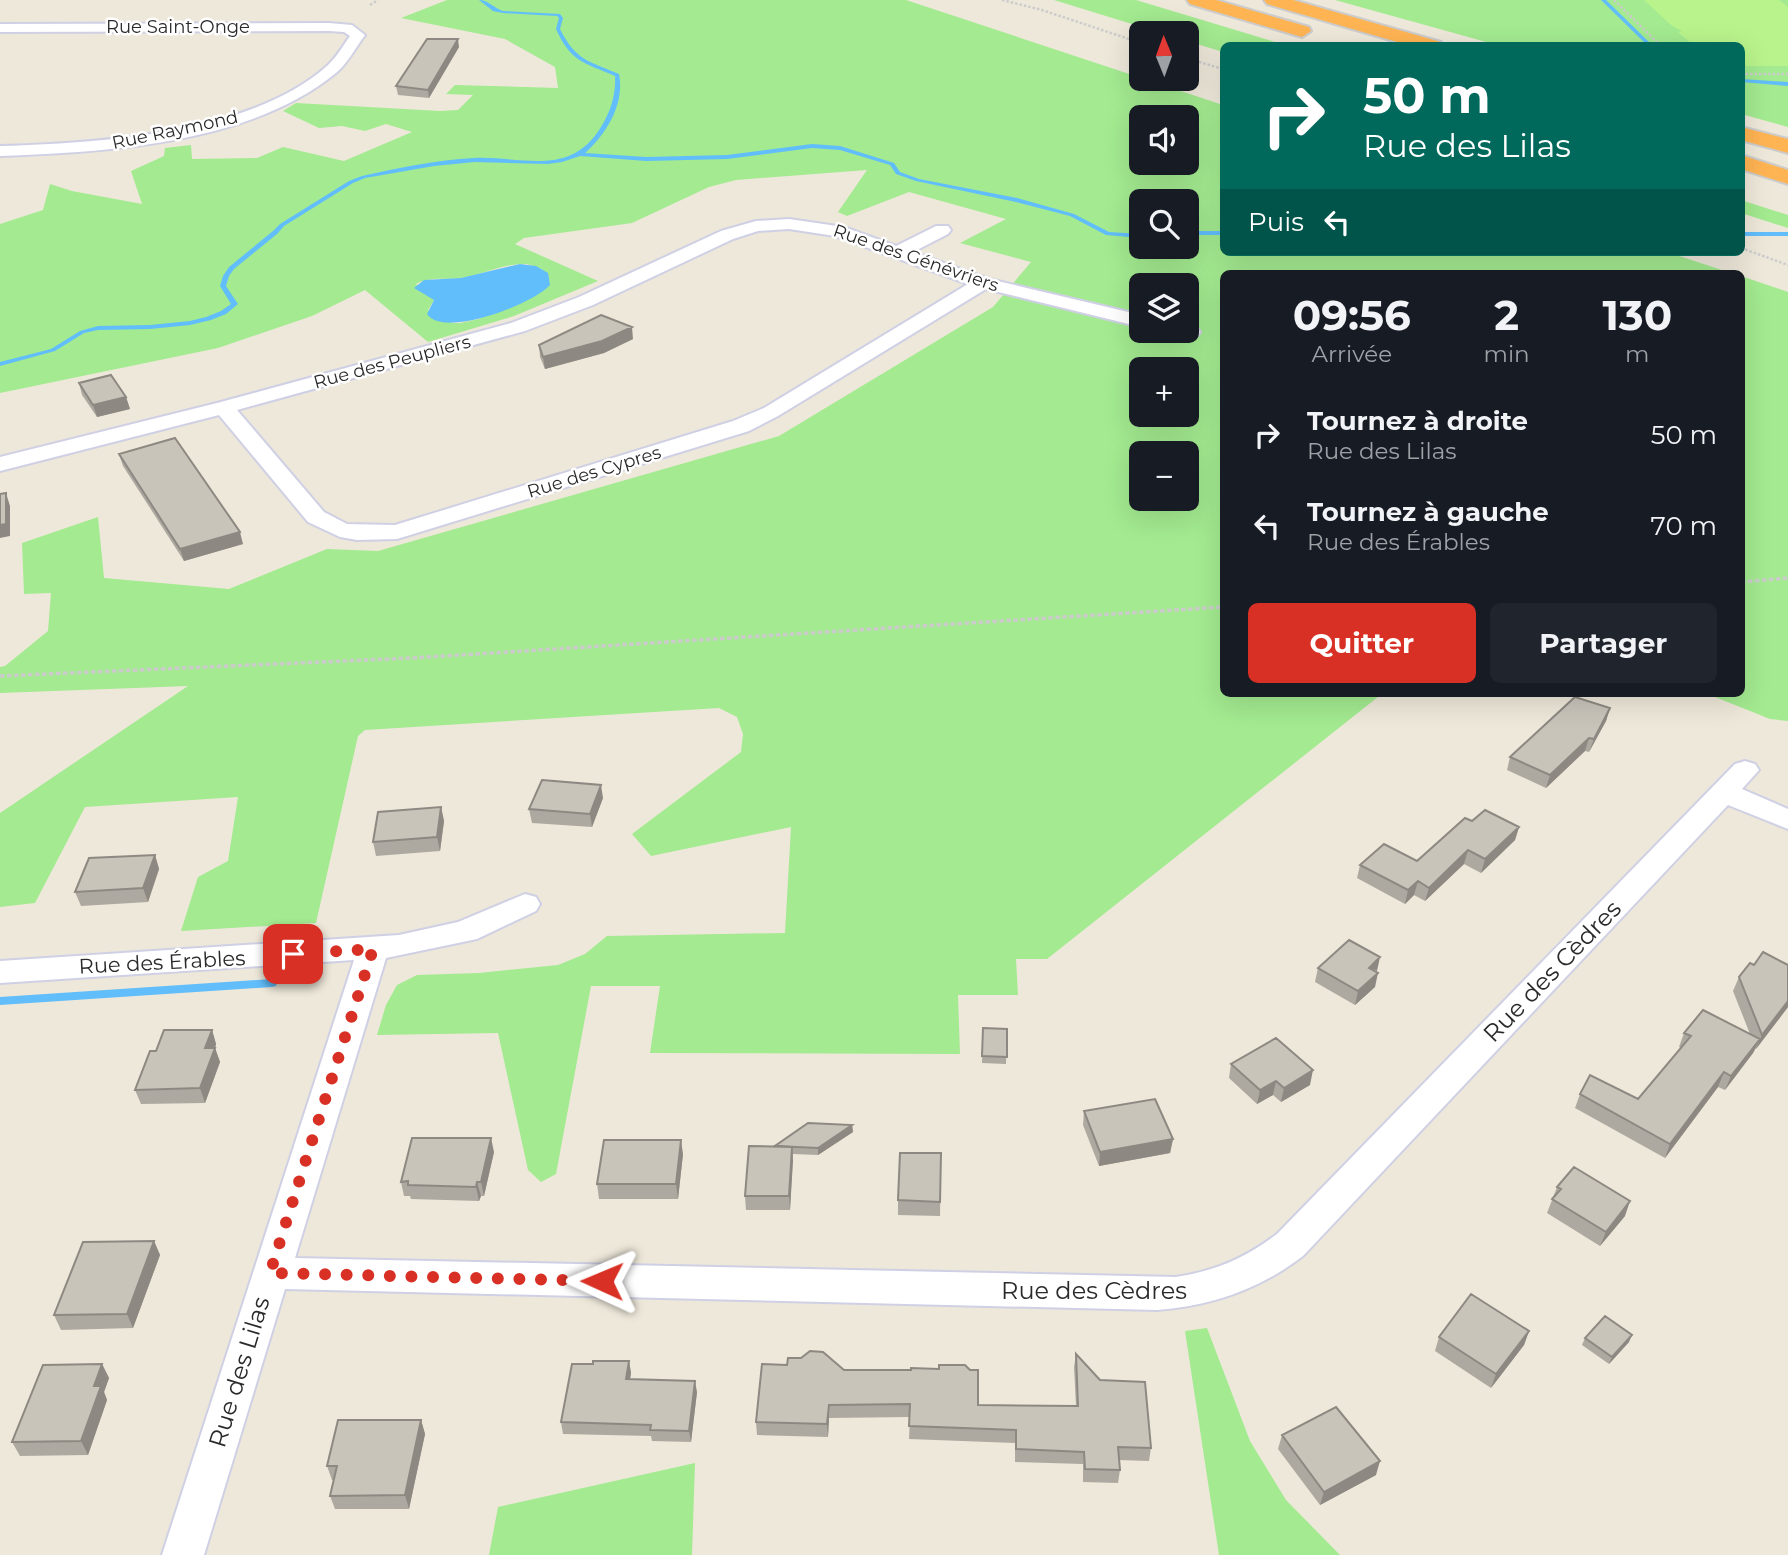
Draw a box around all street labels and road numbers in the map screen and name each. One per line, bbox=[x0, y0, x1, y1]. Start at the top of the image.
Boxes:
street label: Rue Saint-Onge bbox=[106, 16, 250, 38]
street label: Rue Raymond bbox=[110, 106, 240, 154]
street label: Rue des Génévriers bbox=[830, 219, 1002, 297]
street label: Rue des Peupliers bbox=[311, 330, 473, 394]
street label: Rue des Cypres bbox=[524, 441, 664, 503]
street label: Rue des Cèdres bbox=[1477, 894, 1627, 1048]
street label: Rue des Érables bbox=[78, 945, 246, 979]
street label: Rue des Cèdres bbox=[1001, 1276, 1187, 1305]
street label: Rue des Lilas bbox=[202, 1293, 276, 1451]

